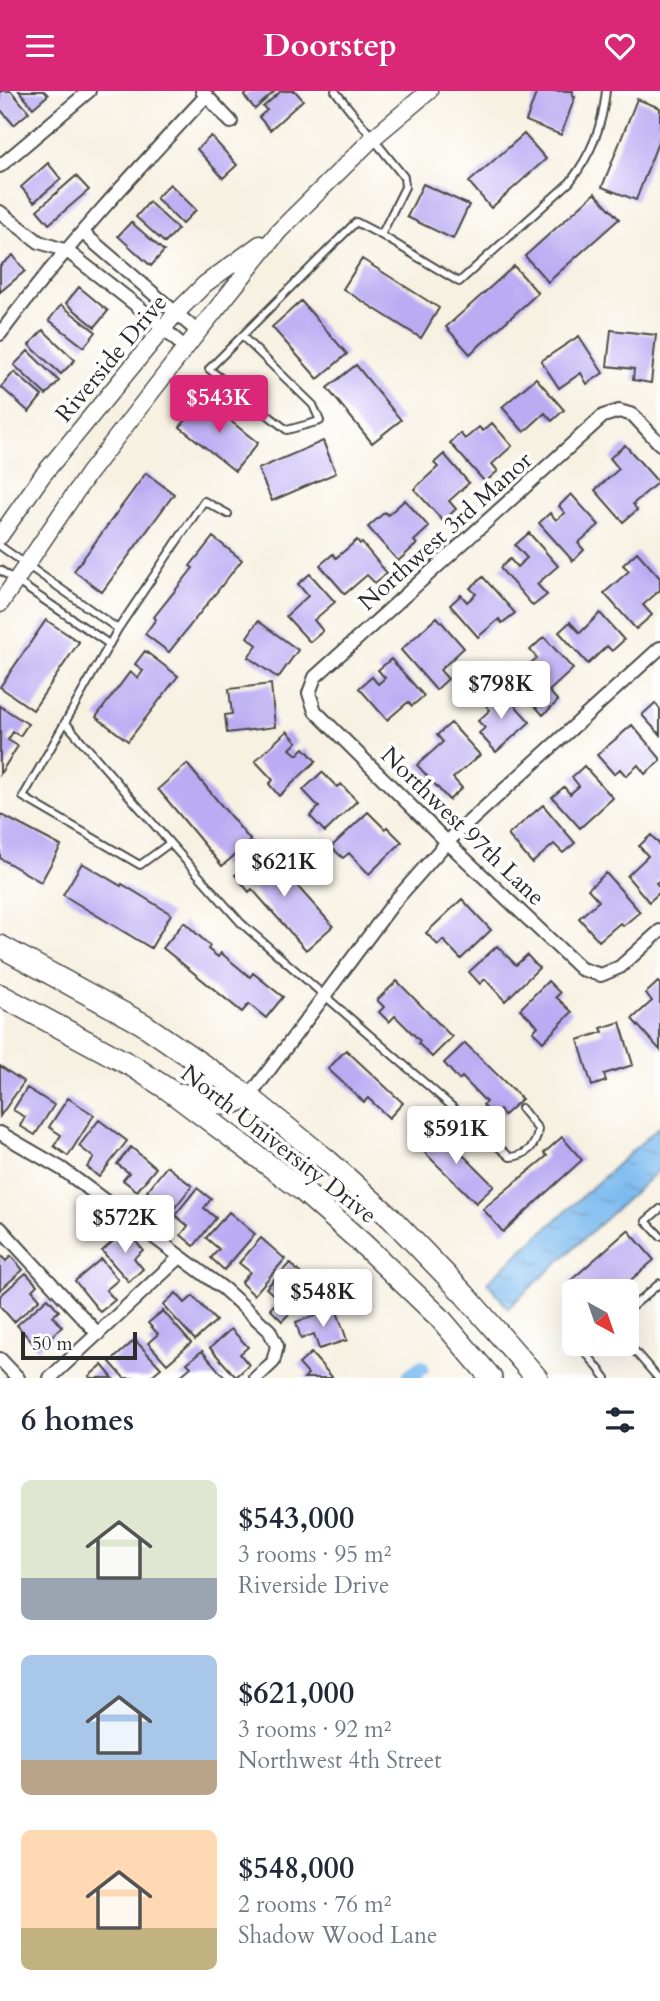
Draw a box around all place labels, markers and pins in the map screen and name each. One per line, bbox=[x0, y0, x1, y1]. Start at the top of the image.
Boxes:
pin: $543K bbox=[170, 375, 268, 435]
pin: $798K bbox=[452, 661, 550, 721]
pin: $621K bbox=[235, 839, 333, 899]
pin: $591K bbox=[407, 1107, 505, 1166]
pin: $572K bbox=[76, 1195, 174, 1255]
pin: $548K bbox=[274, 1269, 372, 1329]

